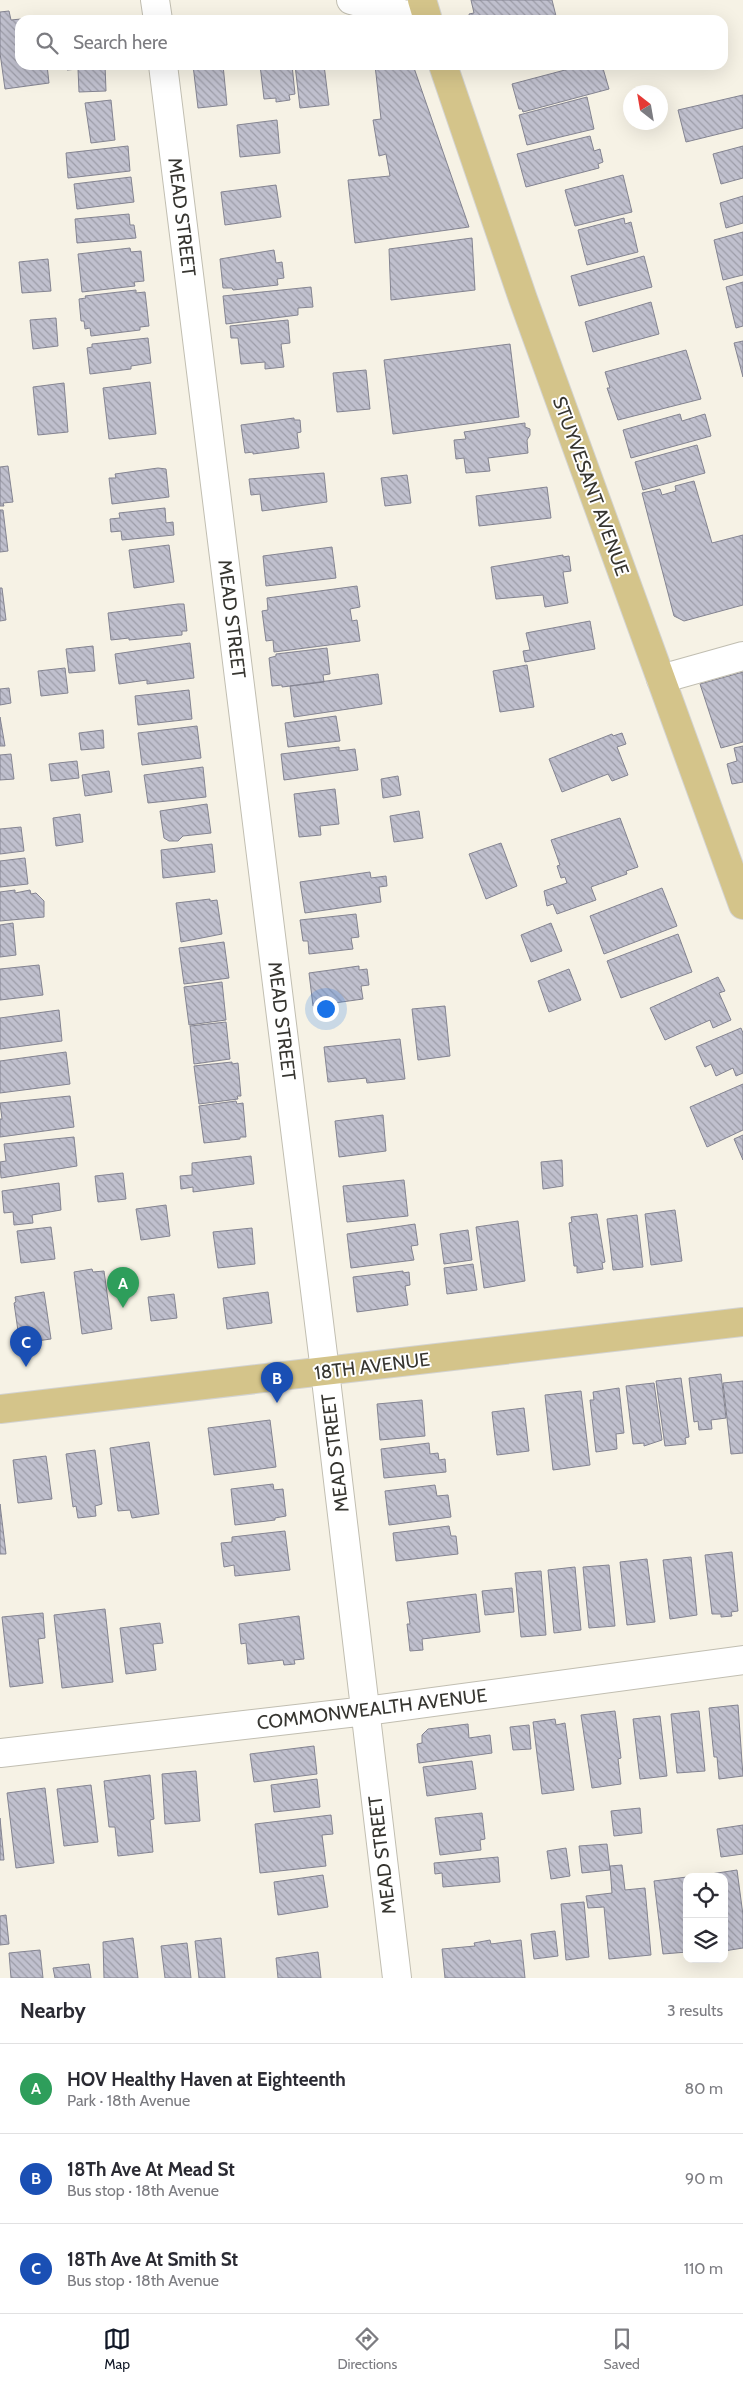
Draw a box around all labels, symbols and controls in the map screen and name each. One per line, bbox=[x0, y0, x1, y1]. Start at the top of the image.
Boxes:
search box bbox=[15, 15, 728, 70]
icon: search bbox=[33, 29, 61, 57]
text: Search here bbox=[73, 31, 167, 54]
north arrow bbox=[623, 85, 668, 130]
street label: MEAD STREET bbox=[163, 156, 201, 278]
street label: STUYVESANT AVENUE bbox=[548, 393, 634, 579]
street label: MEAD STREET bbox=[213, 558, 251, 680]
street label: MEAD STREET bbox=[263, 960, 301, 1082]
your location bbox=[313, 996, 339, 1022]
pin: A bbox=[107, 1267, 139, 1308]
pin: C bbox=[10, 1326, 42, 1367]
street label: 18TH AVENUE bbox=[313, 1348, 431, 1384]
pin: B bbox=[261, 1362, 293, 1403]
street label: MEAD STREET bbox=[316, 1392, 354, 1514]
street label: COMMONWEALTH AVENUE bbox=[256, 1683, 488, 1735]
street label: MEAD STREET bbox=[363, 1794, 401, 1916]
map controls bbox=[683, 1873, 728, 1963]
button: locate bbox=[683, 1873, 728, 1918]
button: layers bbox=[683, 1918, 728, 1963]
text: Nearby bbox=[20, 1998, 86, 2023]
text: 3 results bbox=[667, 2001, 723, 2020]
text: HOV Healthy Haven at Eighteenth bbox=[67, 2068, 346, 2091]
text: A bbox=[31, 2079, 41, 2098]
text: 80 m bbox=[685, 2079, 723, 2098]
text: Park · 18th Avenue bbox=[67, 2091, 190, 2110]
text: 18Th Ave At Mead St bbox=[67, 2158, 235, 2181]
text: B bbox=[31, 2169, 41, 2188]
text: 90 m bbox=[685, 2169, 723, 2188]
text: Bus stop · 18th Avenue bbox=[67, 2181, 219, 2200]
text: 18Th Ave At Smith St bbox=[67, 2248, 238, 2271]
text: C bbox=[31, 2259, 41, 2278]
text: 110 m bbox=[684, 2259, 723, 2278]
text: Bus stop · 18th Avenue bbox=[67, 2271, 219, 2290]
tab: Map bbox=[103, 2325, 131, 2373]
tab: Directions bbox=[337, 2325, 397, 2373]
tab: Saved bbox=[603, 2325, 640, 2373]

